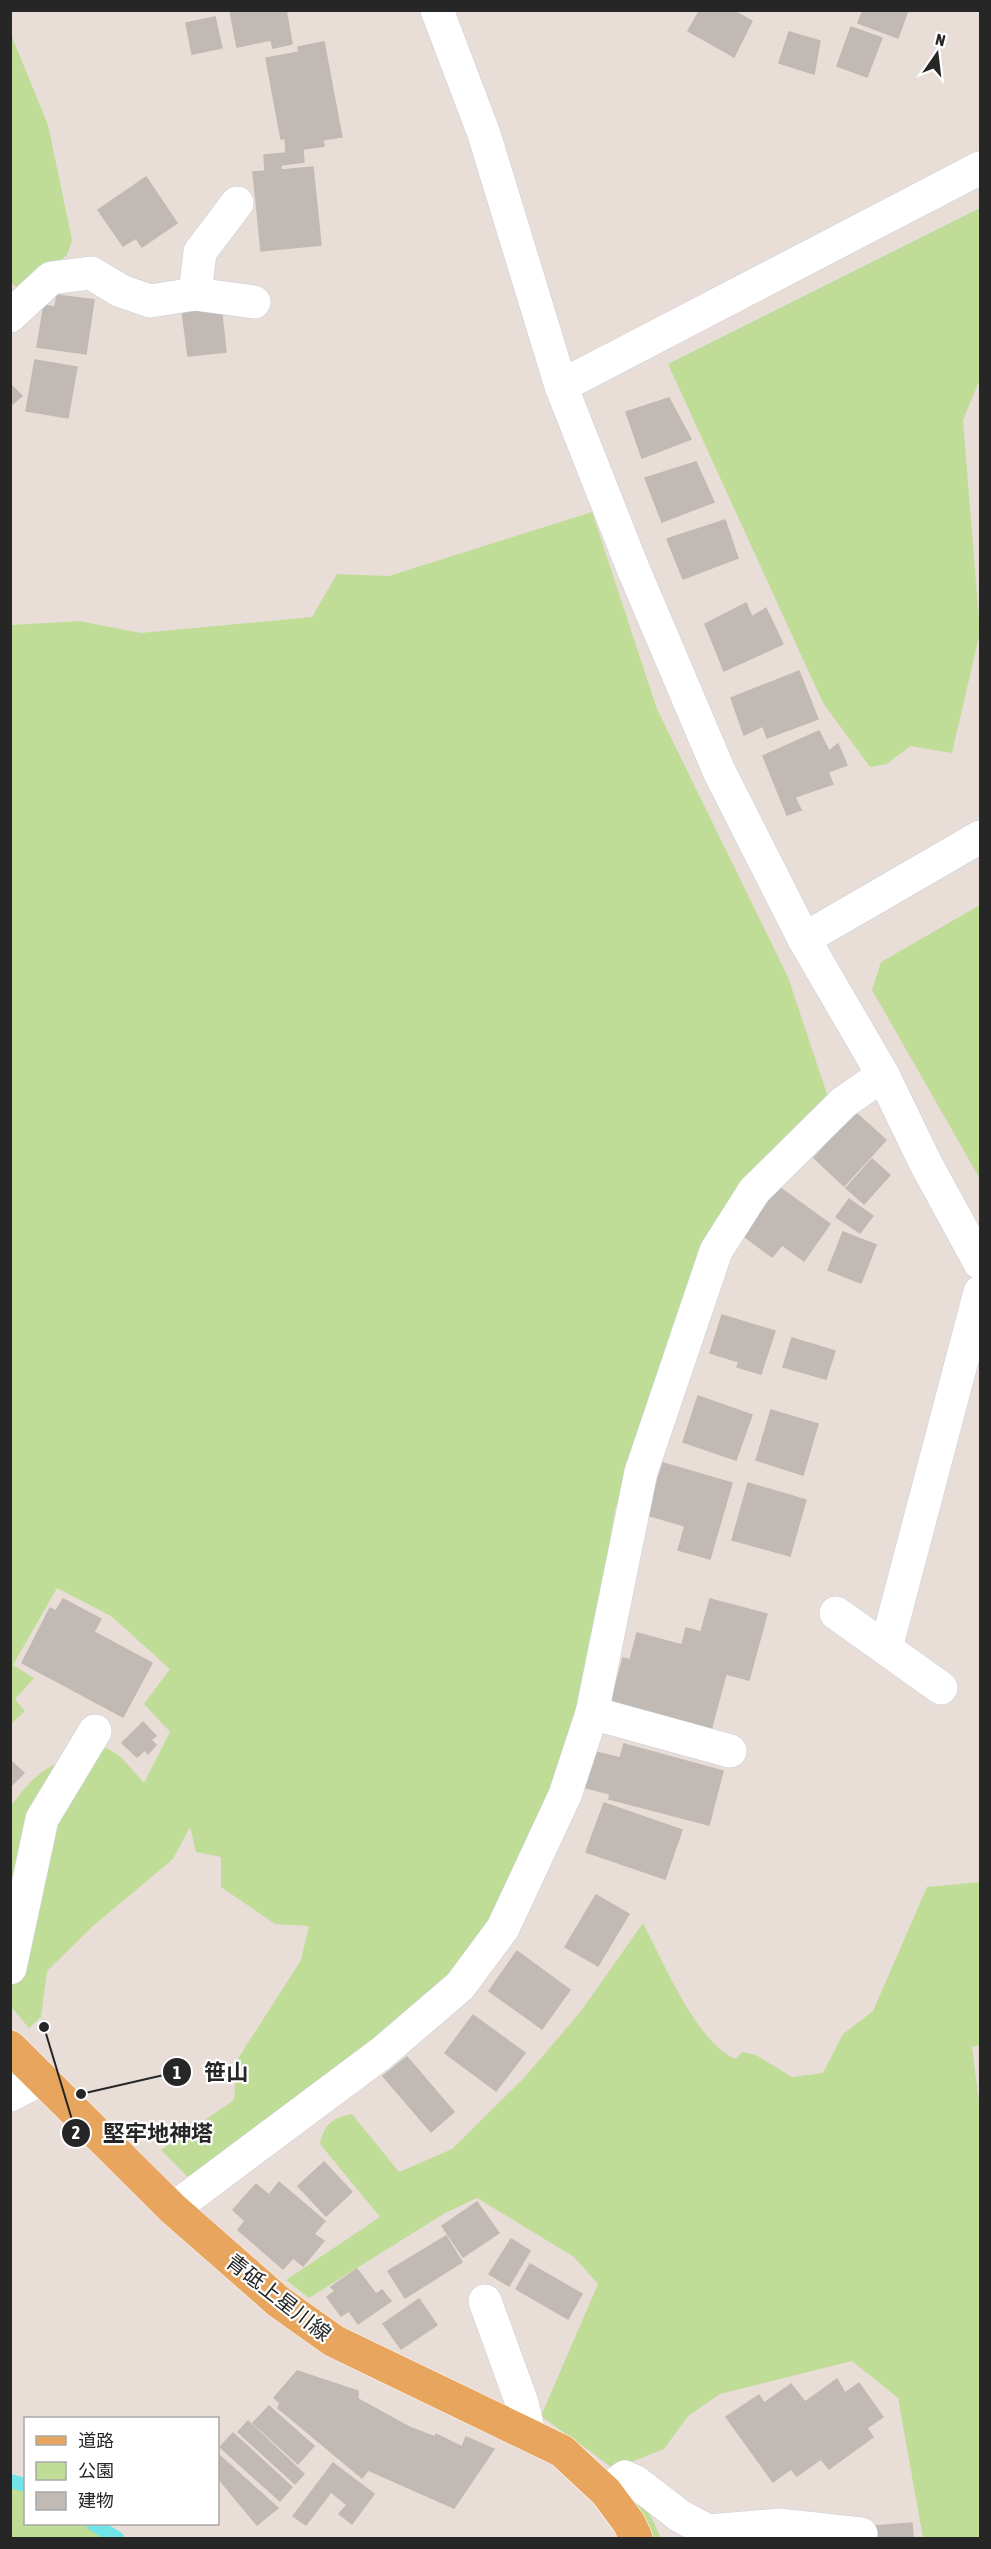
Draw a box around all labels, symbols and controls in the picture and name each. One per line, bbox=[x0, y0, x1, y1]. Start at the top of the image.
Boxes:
north arrow bbox=[907, 24, 967, 84]
text: N bbox=[934, 30, 947, 49]
callout: 笹山 bbox=[162, 2052, 260, 2092]
text: 笹山 bbox=[204, 2059, 248, 2085]
text: 1 bbox=[173, 2062, 181, 2083]
callout: 堅牢地神塔 bbox=[61, 2113, 225, 2153]
text: 堅牢地神塔 bbox=[103, 2120, 213, 2146]
text: 2 bbox=[72, 2122, 80, 2143]
street label: 青砥上星川線 bbox=[222, 2249, 336, 2345]
legend bbox=[24, 2417, 219, 2525]
text: 道路 bbox=[78, 2430, 114, 2451]
text: 公園 bbox=[78, 2460, 114, 2481]
text: 建物 bbox=[78, 2490, 114, 2511]

